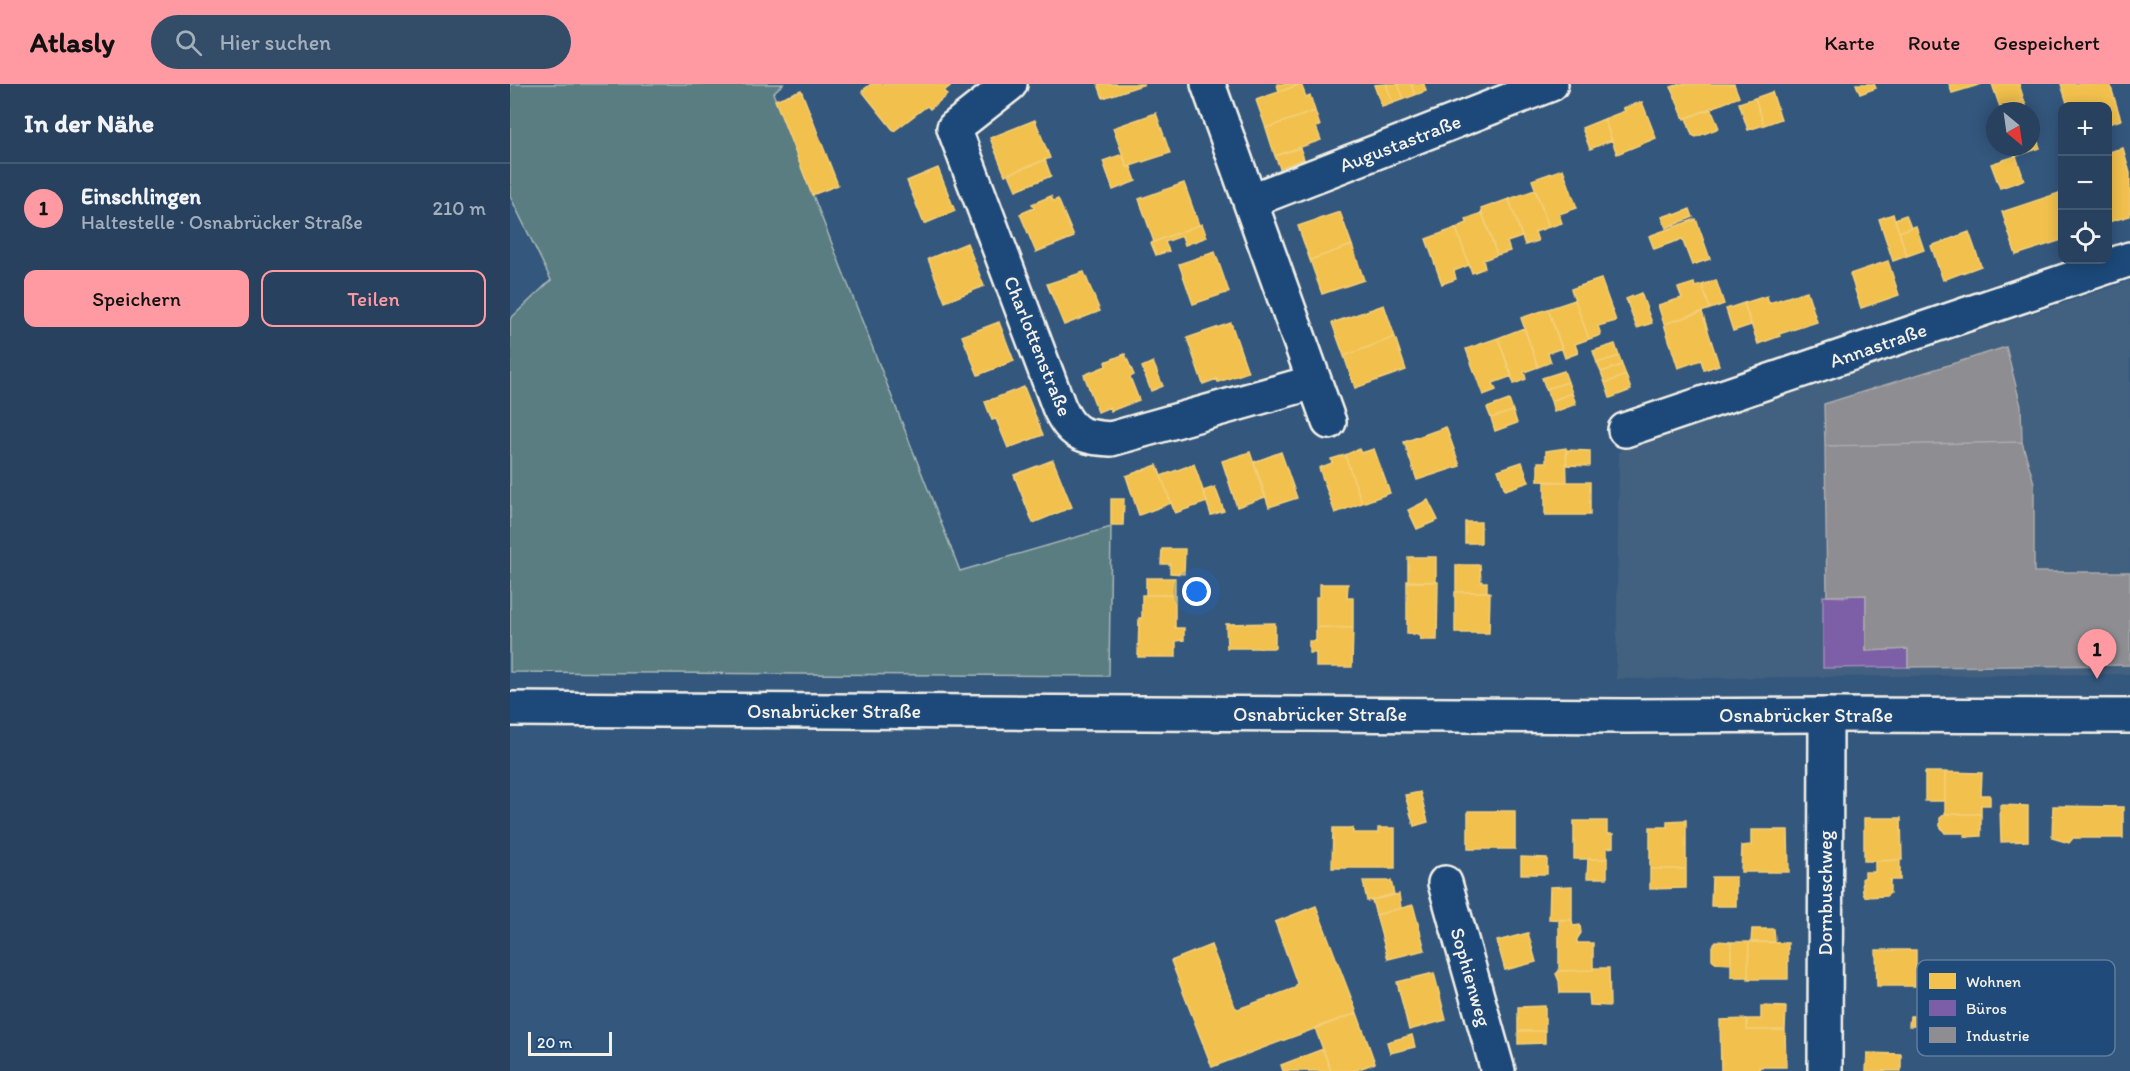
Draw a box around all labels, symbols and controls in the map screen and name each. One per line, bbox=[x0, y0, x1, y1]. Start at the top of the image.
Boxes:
search box bbox=[151, 15, 571, 69]
text: Atlasly bbox=[30, 25, 115, 59]
icon: search bbox=[172, 26, 205, 59]
text: Hier suchen bbox=[220, 29, 331, 56]
text: Karte bbox=[1824, 30, 1875, 55]
text: Route bbox=[1908, 30, 1961, 55]
text: Gespeichert bbox=[1994, 30, 2100, 55]
north arrow bbox=[1986, 102, 2040, 156]
map controls bbox=[2058, 102, 2112, 264]
button: + bbox=[2058, 102, 2112, 156]
text: In der Nähe bbox=[24, 107, 154, 139]
street label: Augustastraße bbox=[1336, 109, 1464, 177]
button: − bbox=[2058, 156, 2112, 210]
text: Einschlingen bbox=[81, 183, 201, 210]
text: 1 bbox=[39, 196, 48, 220]
text: 210 m bbox=[433, 196, 486, 220]
text: Haltestelle · Osnabrücker Straße bbox=[81, 210, 363, 234]
button: locate bbox=[2058, 210, 2112, 264]
button: Speichern bbox=[24, 270, 249, 327]
button: Teilen bbox=[261, 270, 486, 327]
street label: Charlottenstraße bbox=[999, 272, 1077, 420]
street label: Annastraße bbox=[1826, 317, 1930, 373]
your location bbox=[1182, 577, 1211, 606]
pin: 1 bbox=[2078, 630, 2116, 679]
street label: Osnabrücker Straße bbox=[747, 699, 921, 723]
street label: Osnabrücker Straße bbox=[1233, 702, 1407, 726]
street label: Osnabrücker Straße bbox=[1719, 703, 1893, 727]
street label: Dornbuschweg bbox=[1813, 829, 1837, 956]
street label: Sophienweg bbox=[1445, 925, 1497, 1030]
legend bbox=[1917, 960, 2115, 1056]
text: Wohnen bbox=[1966, 972, 2021, 991]
text: Büros bbox=[1966, 999, 2007, 1018]
text: Industrie bbox=[1966, 1026, 2030, 1045]
scale bar bbox=[528, 1029, 612, 1056]
text: 20 m bbox=[537, 1033, 572, 1052]

